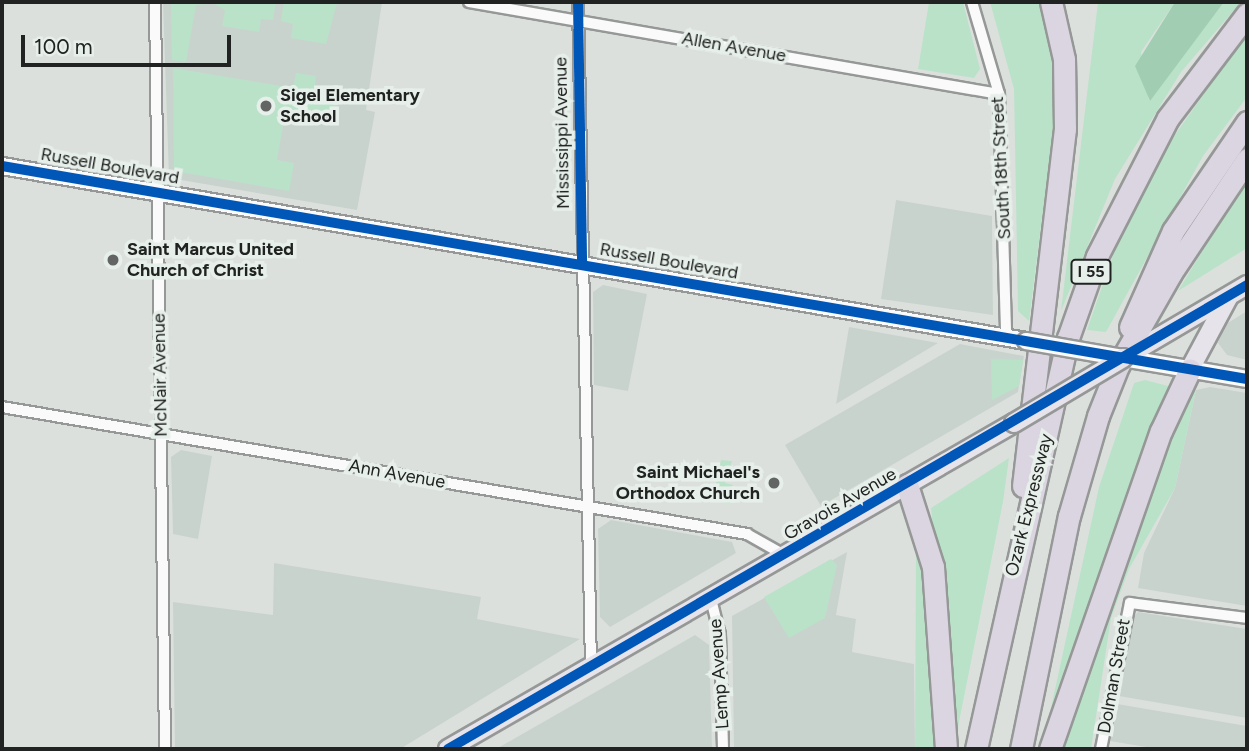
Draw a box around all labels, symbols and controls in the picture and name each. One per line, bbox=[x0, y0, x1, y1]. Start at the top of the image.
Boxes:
scale bar bbox=[24, 21, 234, 65]
street label: Allen Avenue bbox=[680, 27, 788, 67]
text: 100 m bbox=[34, 34, 93, 59]
street label: Mississippi Avenue bbox=[550, 57, 574, 209]
place label: Sigel Elementary School bbox=[280, 85, 420, 128]
street label: South 18th Street bbox=[986, 96, 1016, 240]
marker: Sigel Elementary School bbox=[258, 98, 274, 114]
street label: Russell Boulevard bbox=[39, 143, 181, 189]
street label: Russell Boulevard bbox=[598, 238, 740, 284]
place label: Saint Marcus United Church of Christ bbox=[127, 239, 294, 282]
marker: Saint Marcus United Church of Christ bbox=[105, 252, 121, 268]
road number: I 55 bbox=[1070, 260, 1112, 284]
street label: McNair Avenue bbox=[148, 313, 172, 437]
street label: Ozark Expressway bbox=[1001, 431, 1057, 579]
street label: Ann Avenue bbox=[347, 455, 447, 493]
place label: Saint Michael's Orthodox Church bbox=[616, 462, 760, 504]
street label: Gravois Avenue bbox=[780, 463, 900, 545]
marker: Saint Michael's Orthodox Church bbox=[766, 475, 782, 491]
street label: Dolman Street bbox=[1093, 617, 1135, 735]
street label: Lemp Avenue bbox=[704, 618, 734, 730]

